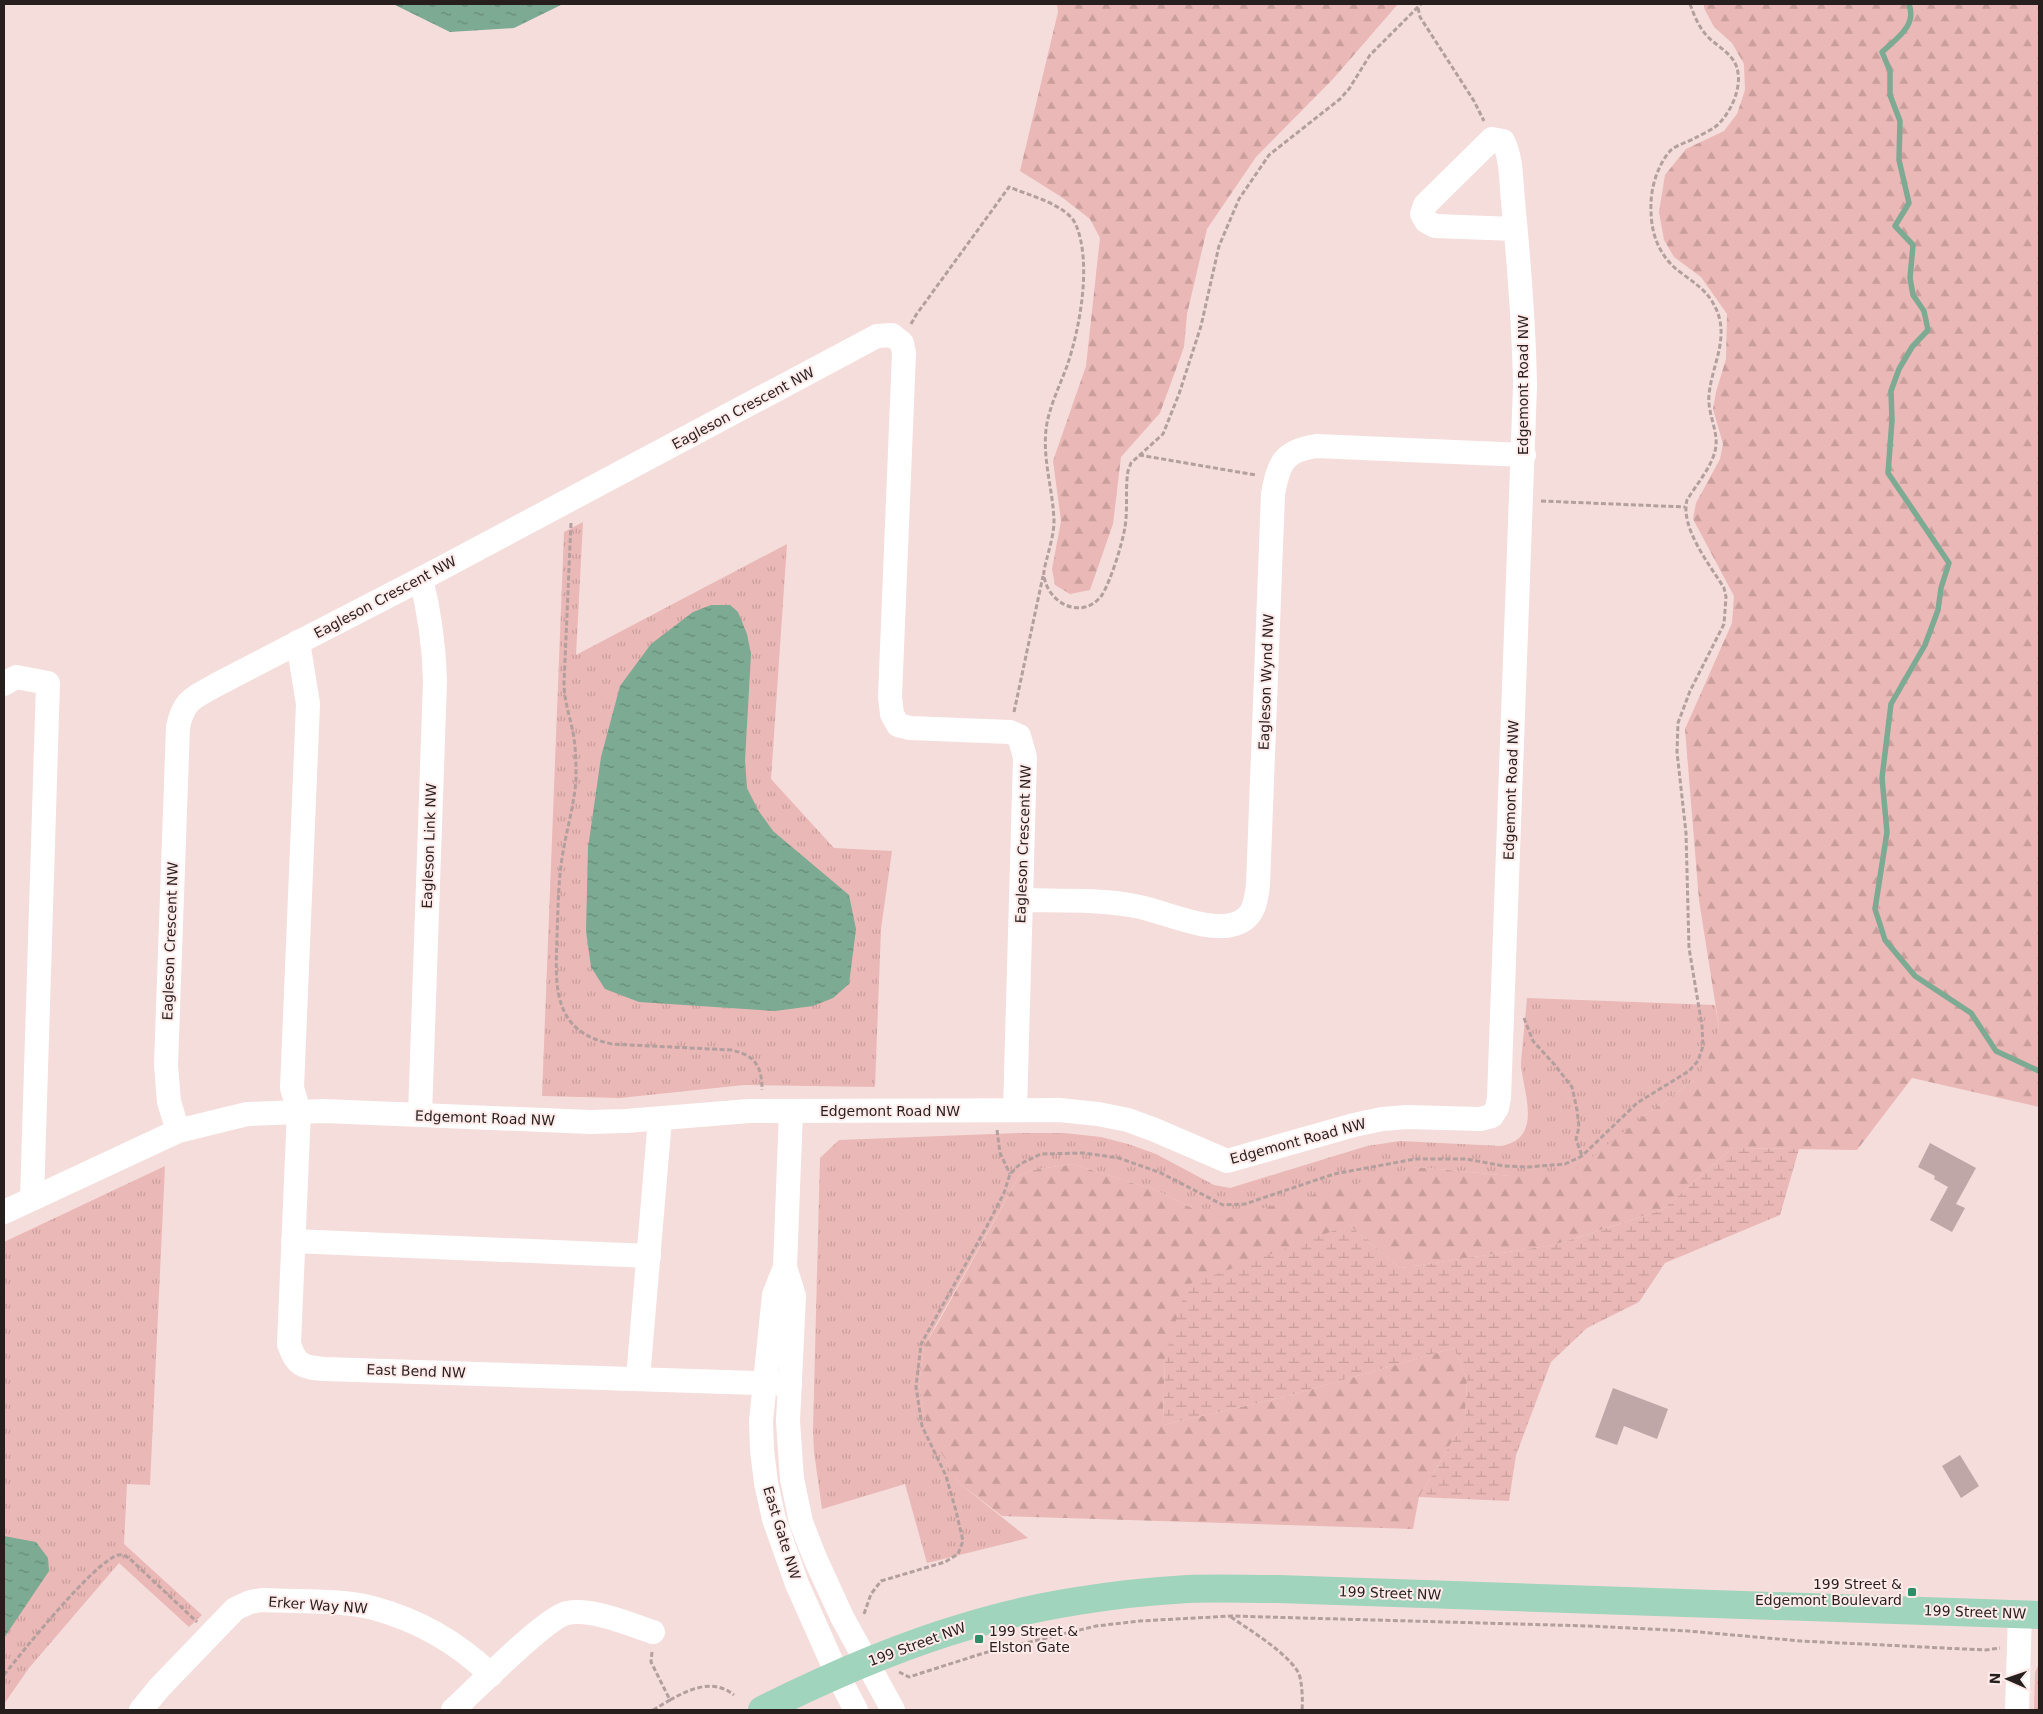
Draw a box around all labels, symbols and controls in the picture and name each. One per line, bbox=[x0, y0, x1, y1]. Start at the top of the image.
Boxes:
street label: Edgemont Road NW bbox=[1515, 315, 1531, 455]
street label: Eagleson Crescent NW bbox=[669, 364, 817, 452]
street label: Eagleson Crescent NW bbox=[311, 553, 459, 641]
street label: Eagleson Wynd NW bbox=[1256, 613, 1276, 750]
street label: Edgemont Road NW bbox=[1501, 720, 1521, 860]
street label: Eagleson Crescent NW bbox=[1012, 764, 1034, 924]
street label: Eagleson Link NW bbox=[419, 783, 439, 909]
street label: Eagleson Crescent NW bbox=[159, 861, 181, 1021]
street label: Edgemont Road NW bbox=[820, 1103, 960, 1119]
street label: Edgemont Road NW bbox=[415, 1108, 555, 1128]
street label: Edgemont Road NW bbox=[1228, 1115, 1368, 1167]
street label: East Bend NW bbox=[366, 1361, 466, 1381]
street label: East Gate NW bbox=[760, 1484, 804, 1582]
place label: 199 Street & Edgemont Boulevard bbox=[1755, 1576, 1902, 1608]
street label: 199 Street NW bbox=[1339, 1583, 1442, 1603]
marker: 199 Street & Edgemont Boulevard bbox=[1906, 1586, 1918, 1598]
street label: Erker Way NW bbox=[268, 1594, 368, 1616]
street label: 199 Street NW bbox=[1924, 1602, 2027, 1622]
street label: 199 Street NW bbox=[866, 1619, 968, 1669]
place label: 199 Street & Elston Gate bbox=[989, 1623, 1078, 1655]
marker: 199 Street & Elston Gate bbox=[973, 1633, 985, 1645]
north arrow bbox=[1983, 1654, 2033, 1704]
text: N bbox=[1987, 1672, 2003, 1685]

